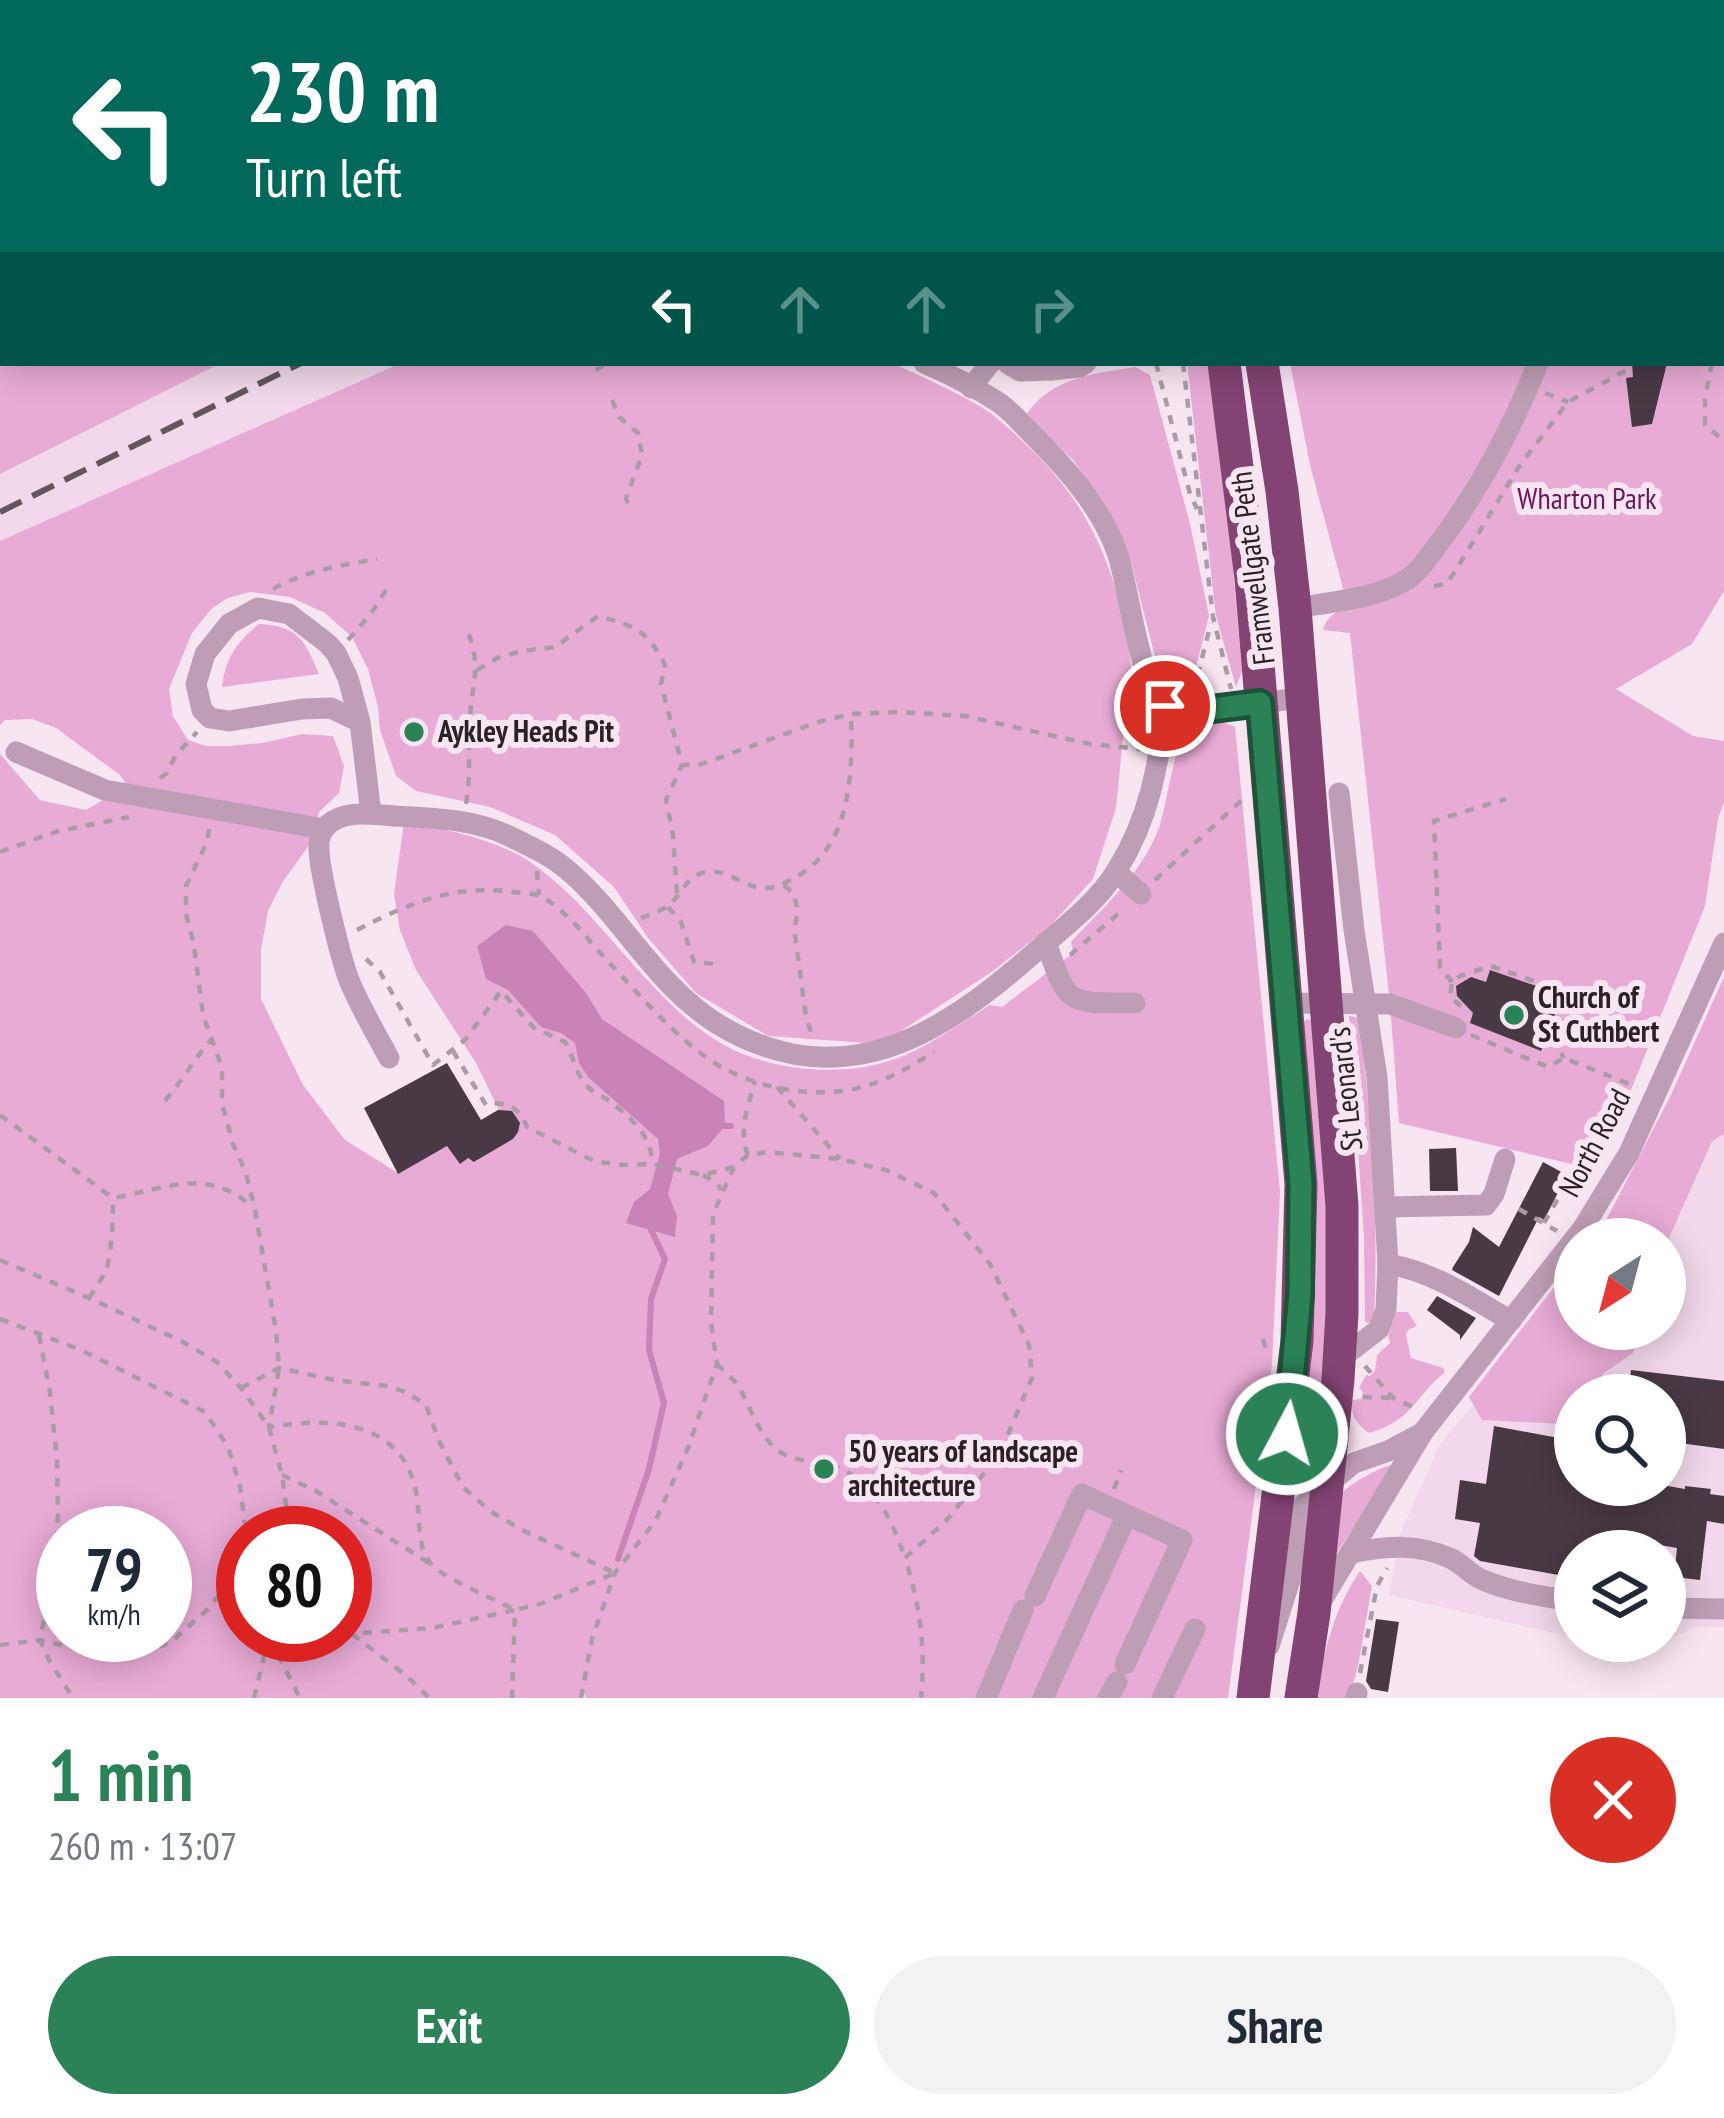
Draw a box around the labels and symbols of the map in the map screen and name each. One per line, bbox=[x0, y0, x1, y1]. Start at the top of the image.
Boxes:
street label: Framwellgate Peth bbox=[1220, 469, 1283, 667]
park label: Wharton Park bbox=[1517, 478, 1657, 517]
pin bbox=[1114, 655, 1216, 757]
place label: Aykley Heads Pit bbox=[437, 711, 614, 750]
marker: Aykley Heads Pit bbox=[401, 719, 427, 745]
place label: Church of St Cuthbert bbox=[1538, 977, 1659, 1050]
marker: Church of St Cuthbert bbox=[1501, 1002, 1527, 1028]
street label: St Leonard's bbox=[1319, 1025, 1370, 1153]
street label: North Road bbox=[1549, 1081, 1638, 1203]
north arrow bbox=[1554, 1218, 1686, 1350]
position arrow bbox=[1224, 1371, 1350, 1497]
place label: 50 years of landscape architecture bbox=[848, 1431, 1078, 1504]
marker: 50 years of landscape architecture bbox=[811, 1456, 837, 1482]
speed limit sign: 80 bbox=[216, 1506, 372, 1662]

